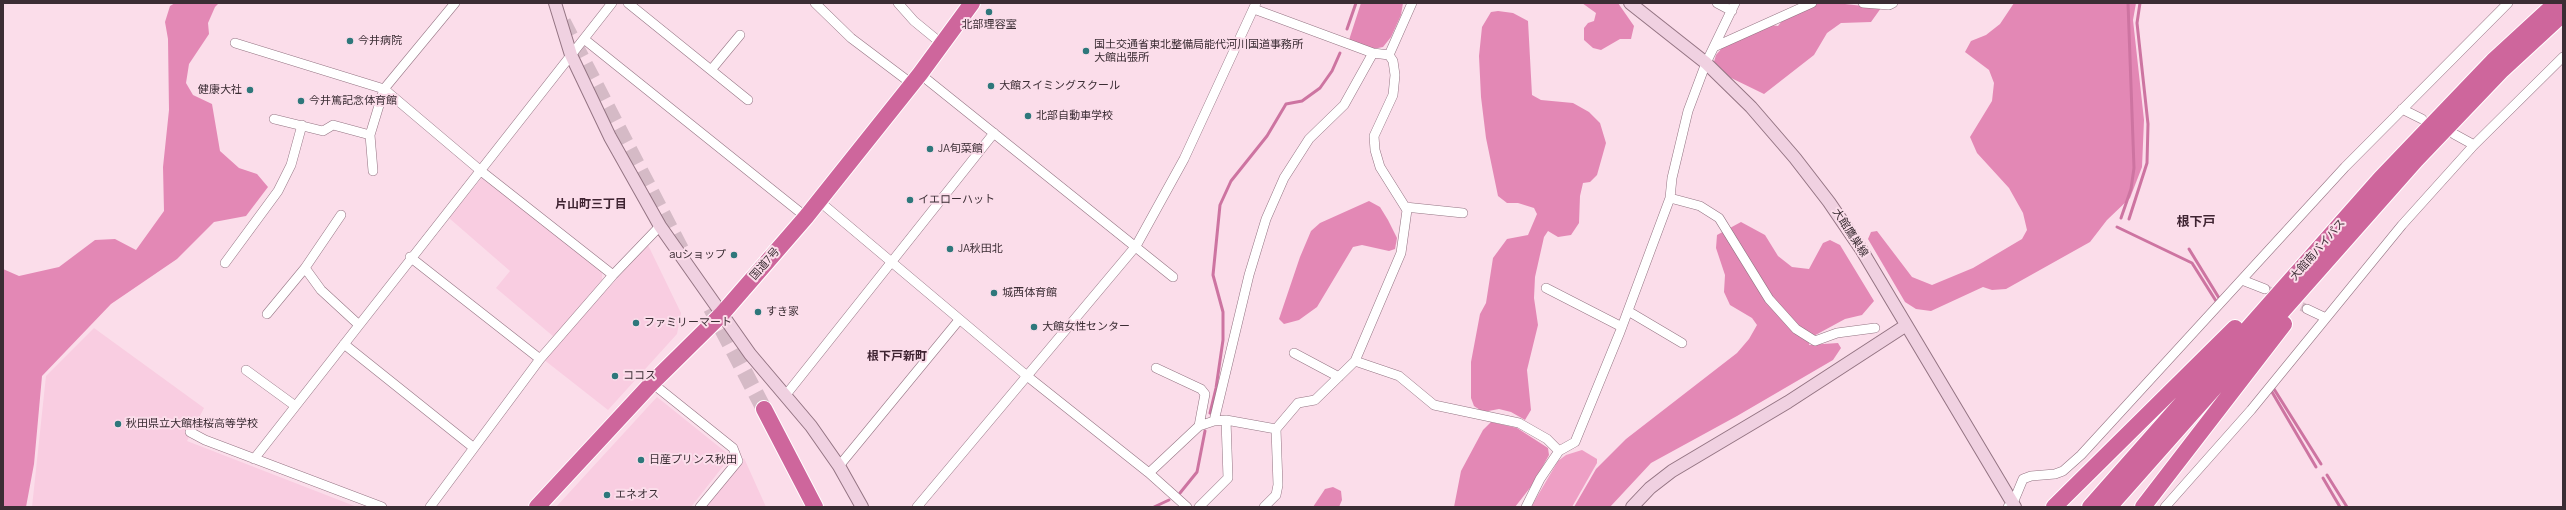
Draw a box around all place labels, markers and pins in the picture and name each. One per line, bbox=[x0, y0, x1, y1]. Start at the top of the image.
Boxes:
marker: 北部理容室 bbox=[984, 7, 994, 17]
place label: 北部理容室 bbox=[962, 18, 1016, 32]
place label: 今井病院 bbox=[358, 34, 402, 48]
marker: 今井病院 bbox=[345, 36, 355, 46]
place label: 国土交通省東北整備局能代河川国道事務所 大館出張所 bbox=[1094, 38, 1303, 64]
marker: 国土交通省東北整備局能代河川国道事務所 大館出張所 bbox=[1081, 46, 1091, 56]
place label: 大館スイミングスクール bbox=[999, 79, 1120, 93]
marker: 大館スイミングスクール bbox=[986, 81, 996, 91]
place label: 健康大社 bbox=[198, 83, 242, 97]
marker: 健康大社 bbox=[245, 85, 255, 95]
place label: 今井篤記念体育館 bbox=[309, 94, 397, 108]
marker: 今井篤記念体育館 bbox=[296, 96, 306, 106]
place label: 北部自動車学校 bbox=[1036, 109, 1113, 123]
marker: 北部自動車学校 bbox=[1023, 111, 1033, 121]
place label: JA旬菜館 bbox=[938, 142, 983, 156]
marker: JA旬菜館 bbox=[925, 144, 935, 154]
place label: イエローハット bbox=[918, 193, 995, 207]
marker: イエローハット bbox=[905, 195, 915, 205]
place label: JA秋田北 bbox=[958, 242, 1003, 256]
marker: JA秋田北 bbox=[945, 244, 955, 254]
place label: auショップ bbox=[669, 248, 726, 262]
marker: auショップ bbox=[729, 250, 739, 260]
place label: 城西体育館 bbox=[1002, 286, 1057, 300]
marker: 城西体育館 bbox=[989, 288, 999, 298]
place label: すき家 bbox=[766, 305, 799, 319]
marker: すき家 bbox=[753, 307, 763, 317]
place label: ファミリーマート bbox=[644, 316, 732, 330]
marker: ファミリーマート bbox=[631, 318, 641, 328]
place label: 大館女性センター bbox=[1042, 320, 1130, 334]
marker: 大館女性センター bbox=[1029, 322, 1039, 332]
place label: ココス bbox=[623, 369, 656, 383]
marker: ココス bbox=[610, 371, 620, 381]
place label: 秋田県立大館桂桜高等学校 bbox=[126, 417, 258, 431]
marker: 秋田県立大館桂桜高等学校 bbox=[113, 419, 123, 429]
place label: 日産プリンス秋田 bbox=[649, 453, 737, 467]
marker: 日産プリンス秋田 bbox=[636, 455, 646, 465]
place label: エネオス bbox=[615, 488, 659, 502]
marker: エネオス bbox=[602, 490, 612, 500]

